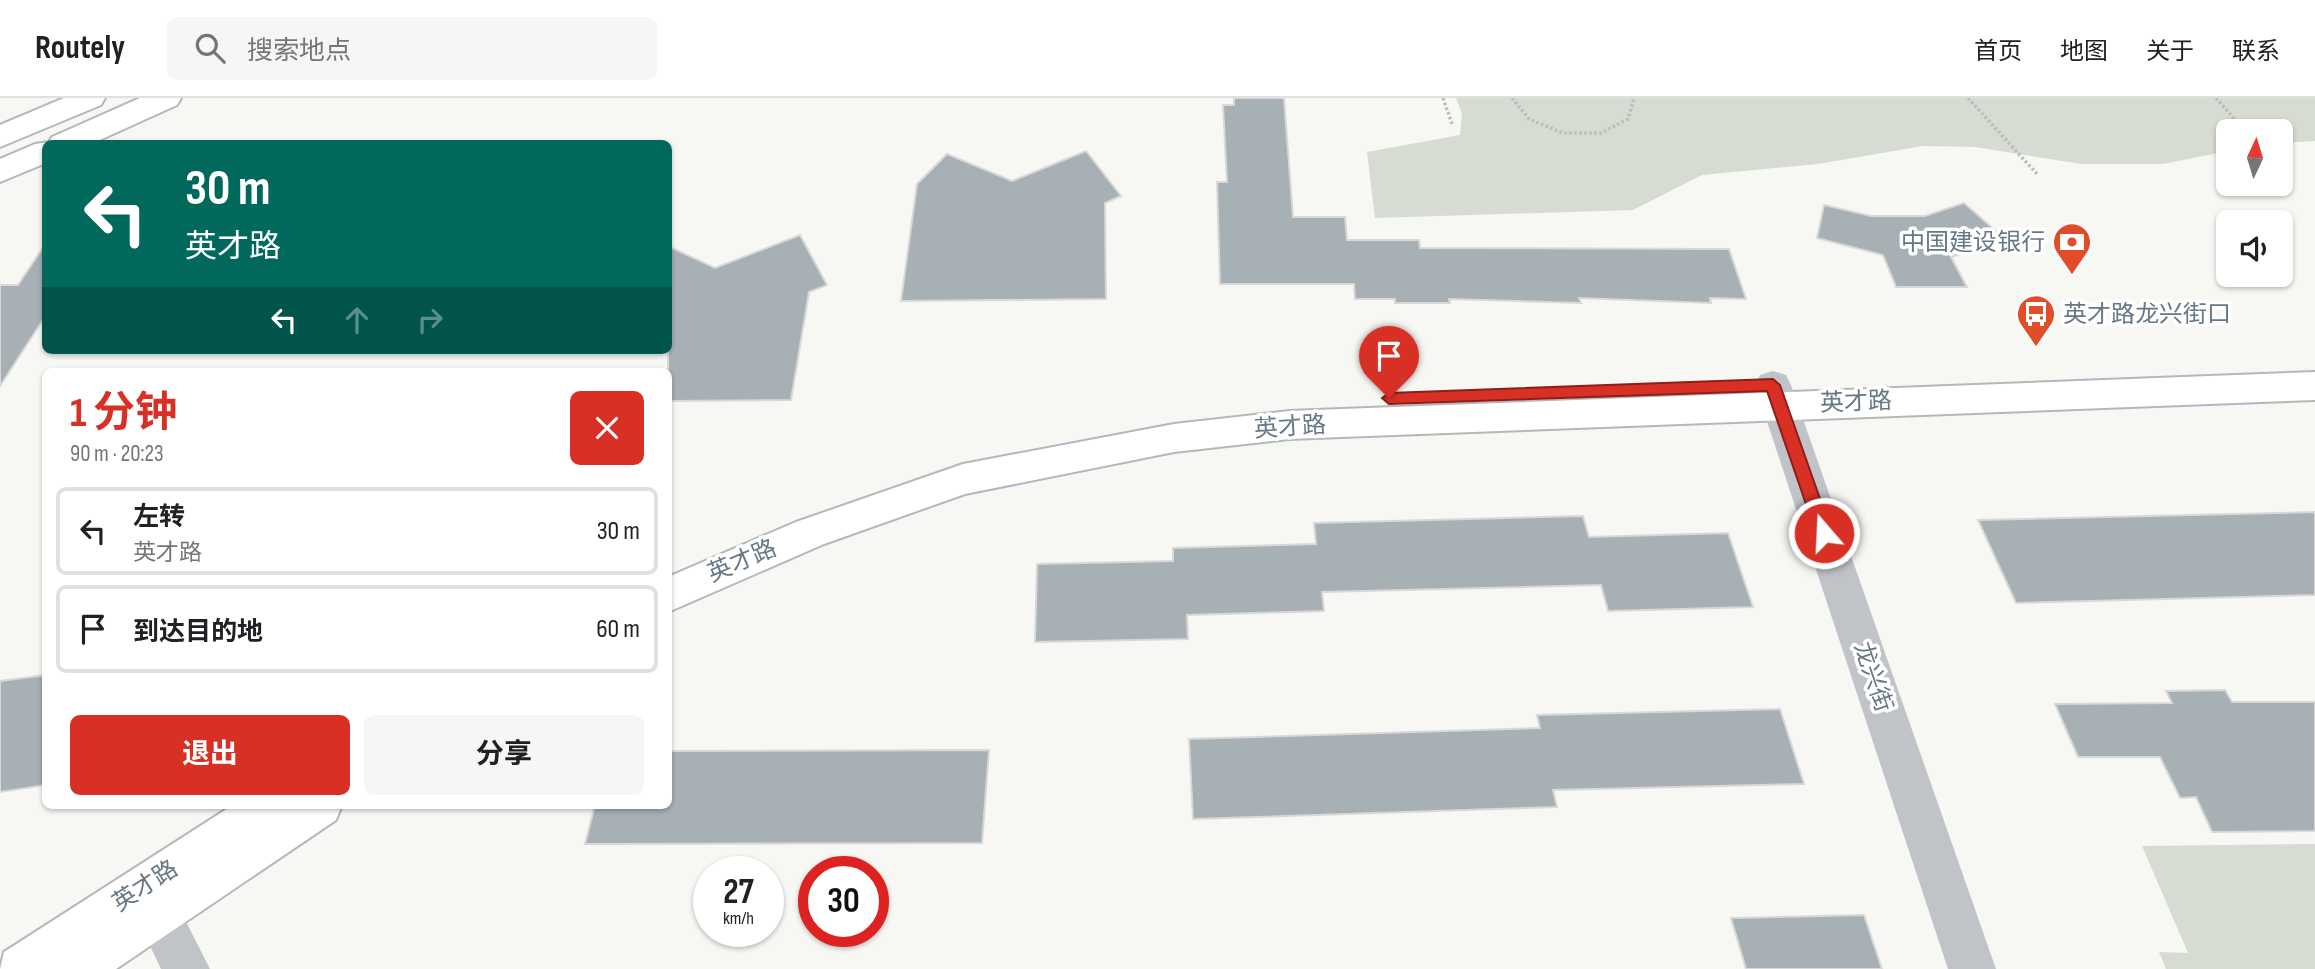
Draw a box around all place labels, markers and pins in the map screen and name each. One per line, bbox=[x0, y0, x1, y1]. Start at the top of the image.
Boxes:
bank icon: 中国建设银行 bbox=[2051, 221, 2093, 276]
place label: 中国建设银行 bbox=[1901, 228, 2045, 257]
bus stop icon: 英才路龙兴街口 bbox=[2015, 293, 2057, 348]
place label: 英才路龙兴街口 bbox=[2063, 300, 2231, 329]
pin bbox=[1359, 326, 1419, 398]

